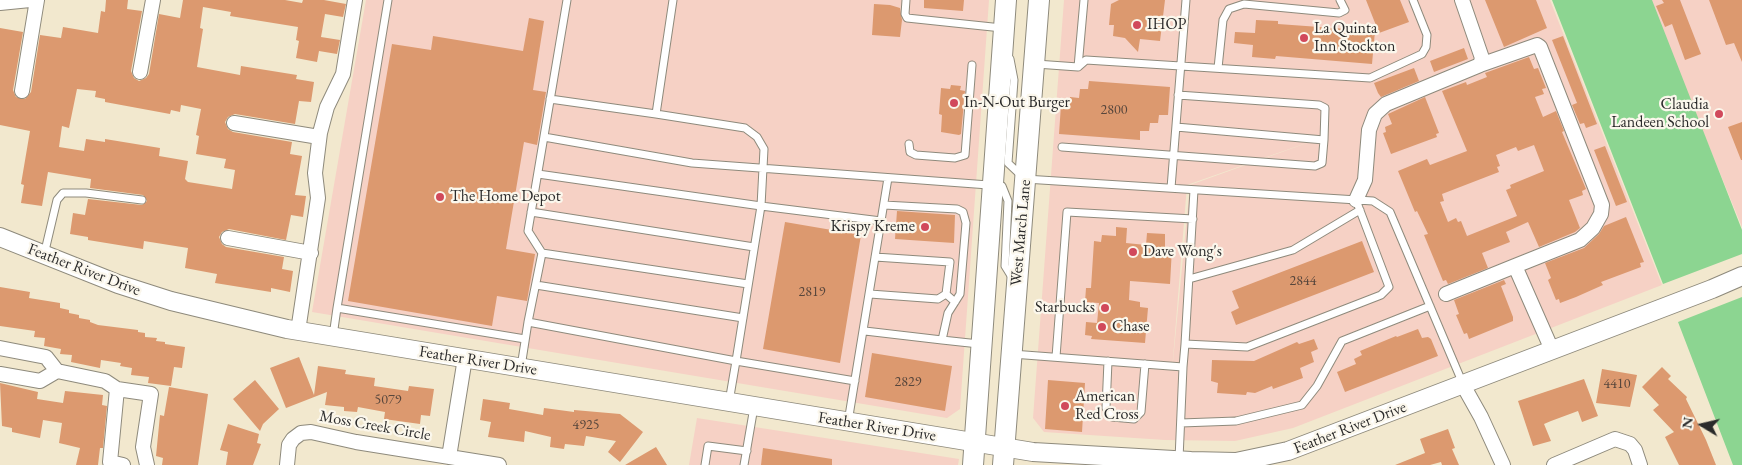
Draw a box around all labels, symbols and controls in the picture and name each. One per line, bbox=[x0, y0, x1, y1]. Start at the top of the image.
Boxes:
place label: IHOP bbox=[1147, 15, 1186, 35]
marker: IHOP bbox=[1131, 19, 1143, 31]
place label: La Quinta Inn Stockton bbox=[1314, 19, 1395, 57]
marker: La Quinta Inn Stockton bbox=[1298, 32, 1310, 44]
place label: In-N-Out Burger bbox=[964, 93, 1070, 113]
place label: Claudia Landeen School bbox=[1611, 95, 1709, 133]
marker: In-N-Out Burger bbox=[948, 97, 960, 109]
house number: 2800 bbox=[1101, 102, 1127, 118]
marker: Claudia Landeen School bbox=[1713, 108, 1725, 120]
street label: West March Lane bbox=[1007, 179, 1035, 287]
place label: The Home Depot bbox=[450, 187, 561, 207]
marker: The Home Depot bbox=[434, 191, 446, 203]
place label: Krispy Kreme bbox=[830, 217, 915, 237]
marker: Krispy Kreme bbox=[919, 221, 931, 233]
street label: Feather River Drive bbox=[25, 240, 143, 300]
place label: Dave Wong's bbox=[1143, 242, 1222, 262]
marker: Dave Wong's bbox=[1127, 246, 1139, 258]
house number: 2844 bbox=[1290, 273, 1316, 289]
house number: 2819 bbox=[799, 284, 825, 300]
place label: Starbucks bbox=[1035, 298, 1095, 318]
marker: Starbucks bbox=[1099, 302, 1111, 314]
place label: Chase bbox=[1112, 317, 1149, 337]
marker: Chase bbox=[1096, 321, 1108, 333]
street label: Feather River Drive bbox=[418, 342, 538, 380]
house number: 2829 bbox=[895, 374, 921, 390]
house number: 4410 bbox=[1604, 376, 1630, 392]
place label: American Red Cross bbox=[1075, 387, 1139, 425]
house number: 5079 bbox=[375, 392, 401, 408]
street label: Feather River Drive bbox=[1291, 398, 1409, 458]
marker: American Red Cross bbox=[1059, 400, 1071, 412]
north arrow bbox=[1677, 400, 1727, 450]
street label: Moss Creek Circle bbox=[318, 407, 432, 445]
street label: Feather River Drive bbox=[817, 408, 937, 446]
text: N bbox=[1677, 416, 1697, 430]
house number: 4925 bbox=[573, 417, 599, 433]

